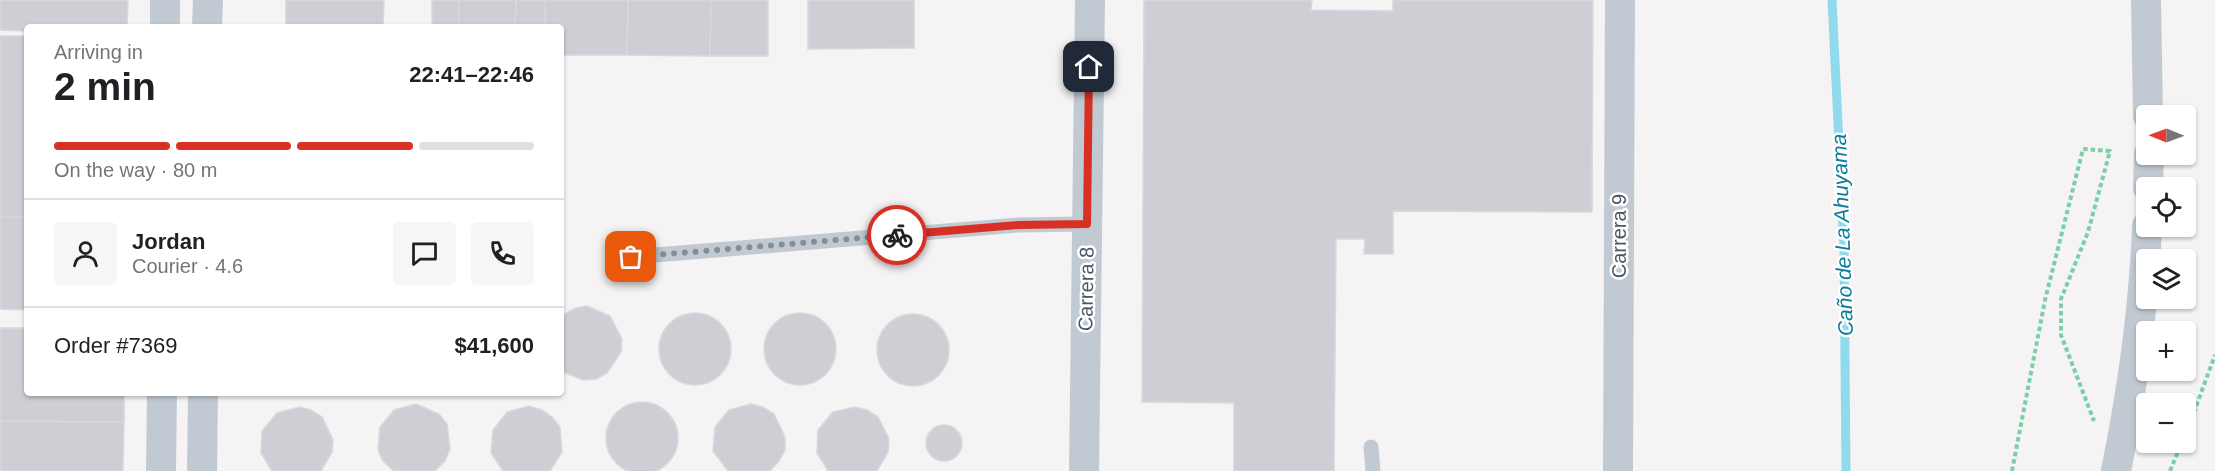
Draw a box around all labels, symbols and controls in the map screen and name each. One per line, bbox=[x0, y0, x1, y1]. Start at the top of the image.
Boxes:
text: Arriving in bbox=[54, 41, 143, 63]
pin bbox=[1063, 41, 1114, 92]
icon: home bbox=[1072, 50, 1105, 83]
text: 22:41–22:46 bbox=[409, 62, 534, 87]
text: 2 min bbox=[54, 65, 156, 108]
north arrow bbox=[2136, 105, 2196, 165]
map controls bbox=[2136, 105, 2196, 453]
water label: Caño de La Ahuyama bbox=[1827, 133, 1857, 337]
text: On the way · 80 m bbox=[54, 159, 217, 181]
button: locate bbox=[2136, 177, 2196, 237]
street label: Carrera 9 bbox=[1608, 194, 1630, 278]
courier bbox=[867, 205, 927, 265]
icon: bike bbox=[881, 219, 914, 252]
button: person bbox=[54, 222, 117, 285]
button: chat bbox=[393, 222, 456, 285]
button: phone bbox=[471, 222, 534, 285]
text: Jordan bbox=[132, 229, 205, 254]
pin bbox=[605, 231, 656, 282]
icon: bag bbox=[614, 240, 647, 273]
street label: Carrera 8 bbox=[1074, 247, 1098, 331]
button: layers bbox=[2136, 249, 2196, 309]
text: Courier · 4.6 bbox=[132, 255, 243, 277]
button: + bbox=[2136, 321, 2196, 381]
text: Order #7369 bbox=[54, 333, 178, 358]
text: $41,600 bbox=[454, 333, 534, 358]
button: − bbox=[2136, 393, 2196, 453]

